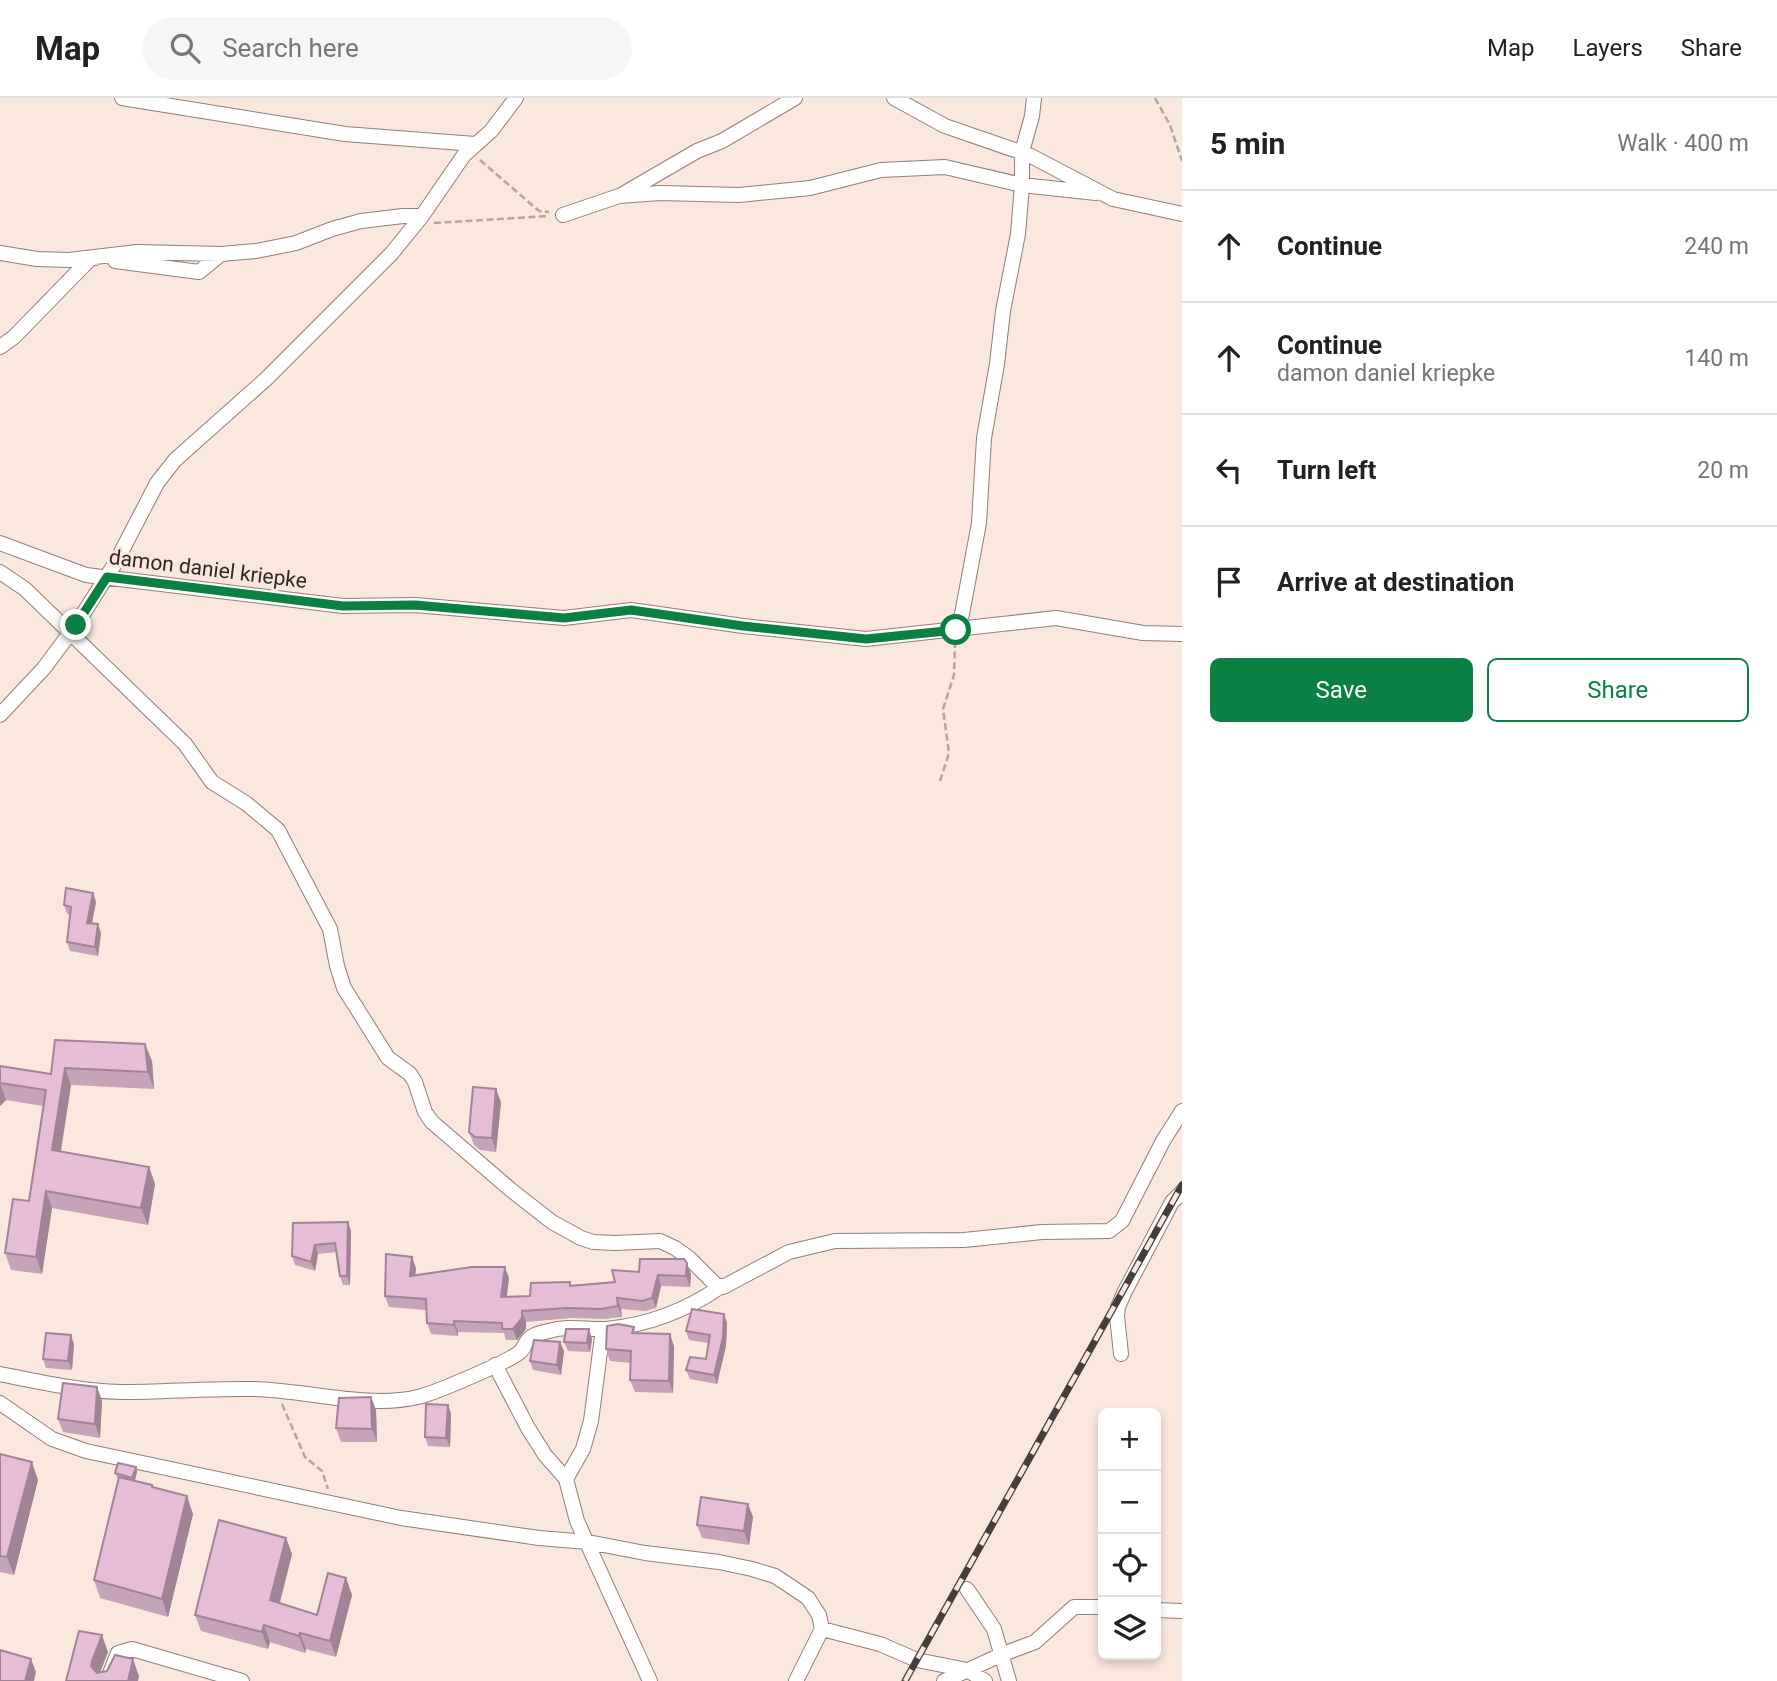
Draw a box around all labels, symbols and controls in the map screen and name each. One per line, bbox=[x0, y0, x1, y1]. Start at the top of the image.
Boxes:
search box bbox=[142, 17, 632, 80]
text: Map bbox=[35, 29, 100, 68]
icon: search bbox=[166, 29, 204, 67]
text: Search here bbox=[222, 33, 359, 63]
text: Map bbox=[1487, 34, 1535, 62]
text: Layers bbox=[1573, 34, 1643, 62]
text: Share bbox=[1681, 34, 1742, 62]
text: 5 min bbox=[1210, 126, 1285, 161]
text: Walk · 400 m bbox=[1617, 130, 1749, 157]
icon: ahead bbox=[1210, 227, 1248, 265]
text: Continue bbox=[1277, 231, 1382, 261]
text: 240 m bbox=[1684, 233, 1749, 260]
text: Continue bbox=[1277, 330, 1382, 360]
icon: ahead bbox=[1210, 339, 1248, 377]
text: 140 m bbox=[1684, 345, 1749, 372]
text: damon daniel kriepke bbox=[1277, 360, 1495, 387]
icon: left bbox=[1210, 451, 1248, 489]
text: Turn left bbox=[1277, 455, 1376, 485]
text: 20 m bbox=[1697, 457, 1749, 484]
street label: damon daniel kriepke bbox=[108, 545, 308, 593]
icon: arrive bbox=[1210, 563, 1248, 601]
text: Arrive at destination bbox=[1277, 567, 1514, 597]
route end bbox=[60, 609, 91, 640]
route start bbox=[940, 614, 971, 645]
button: Save bbox=[1210, 658, 1473, 722]
button: Share bbox=[1487, 658, 1749, 722]
map controls bbox=[1098, 1408, 1161, 1660]
button: + bbox=[1098, 1408, 1161, 1471]
button: − bbox=[1098, 1471, 1161, 1534]
button: locate bbox=[1098, 1534, 1161, 1597]
button: layers bbox=[1098, 1597, 1161, 1660]

